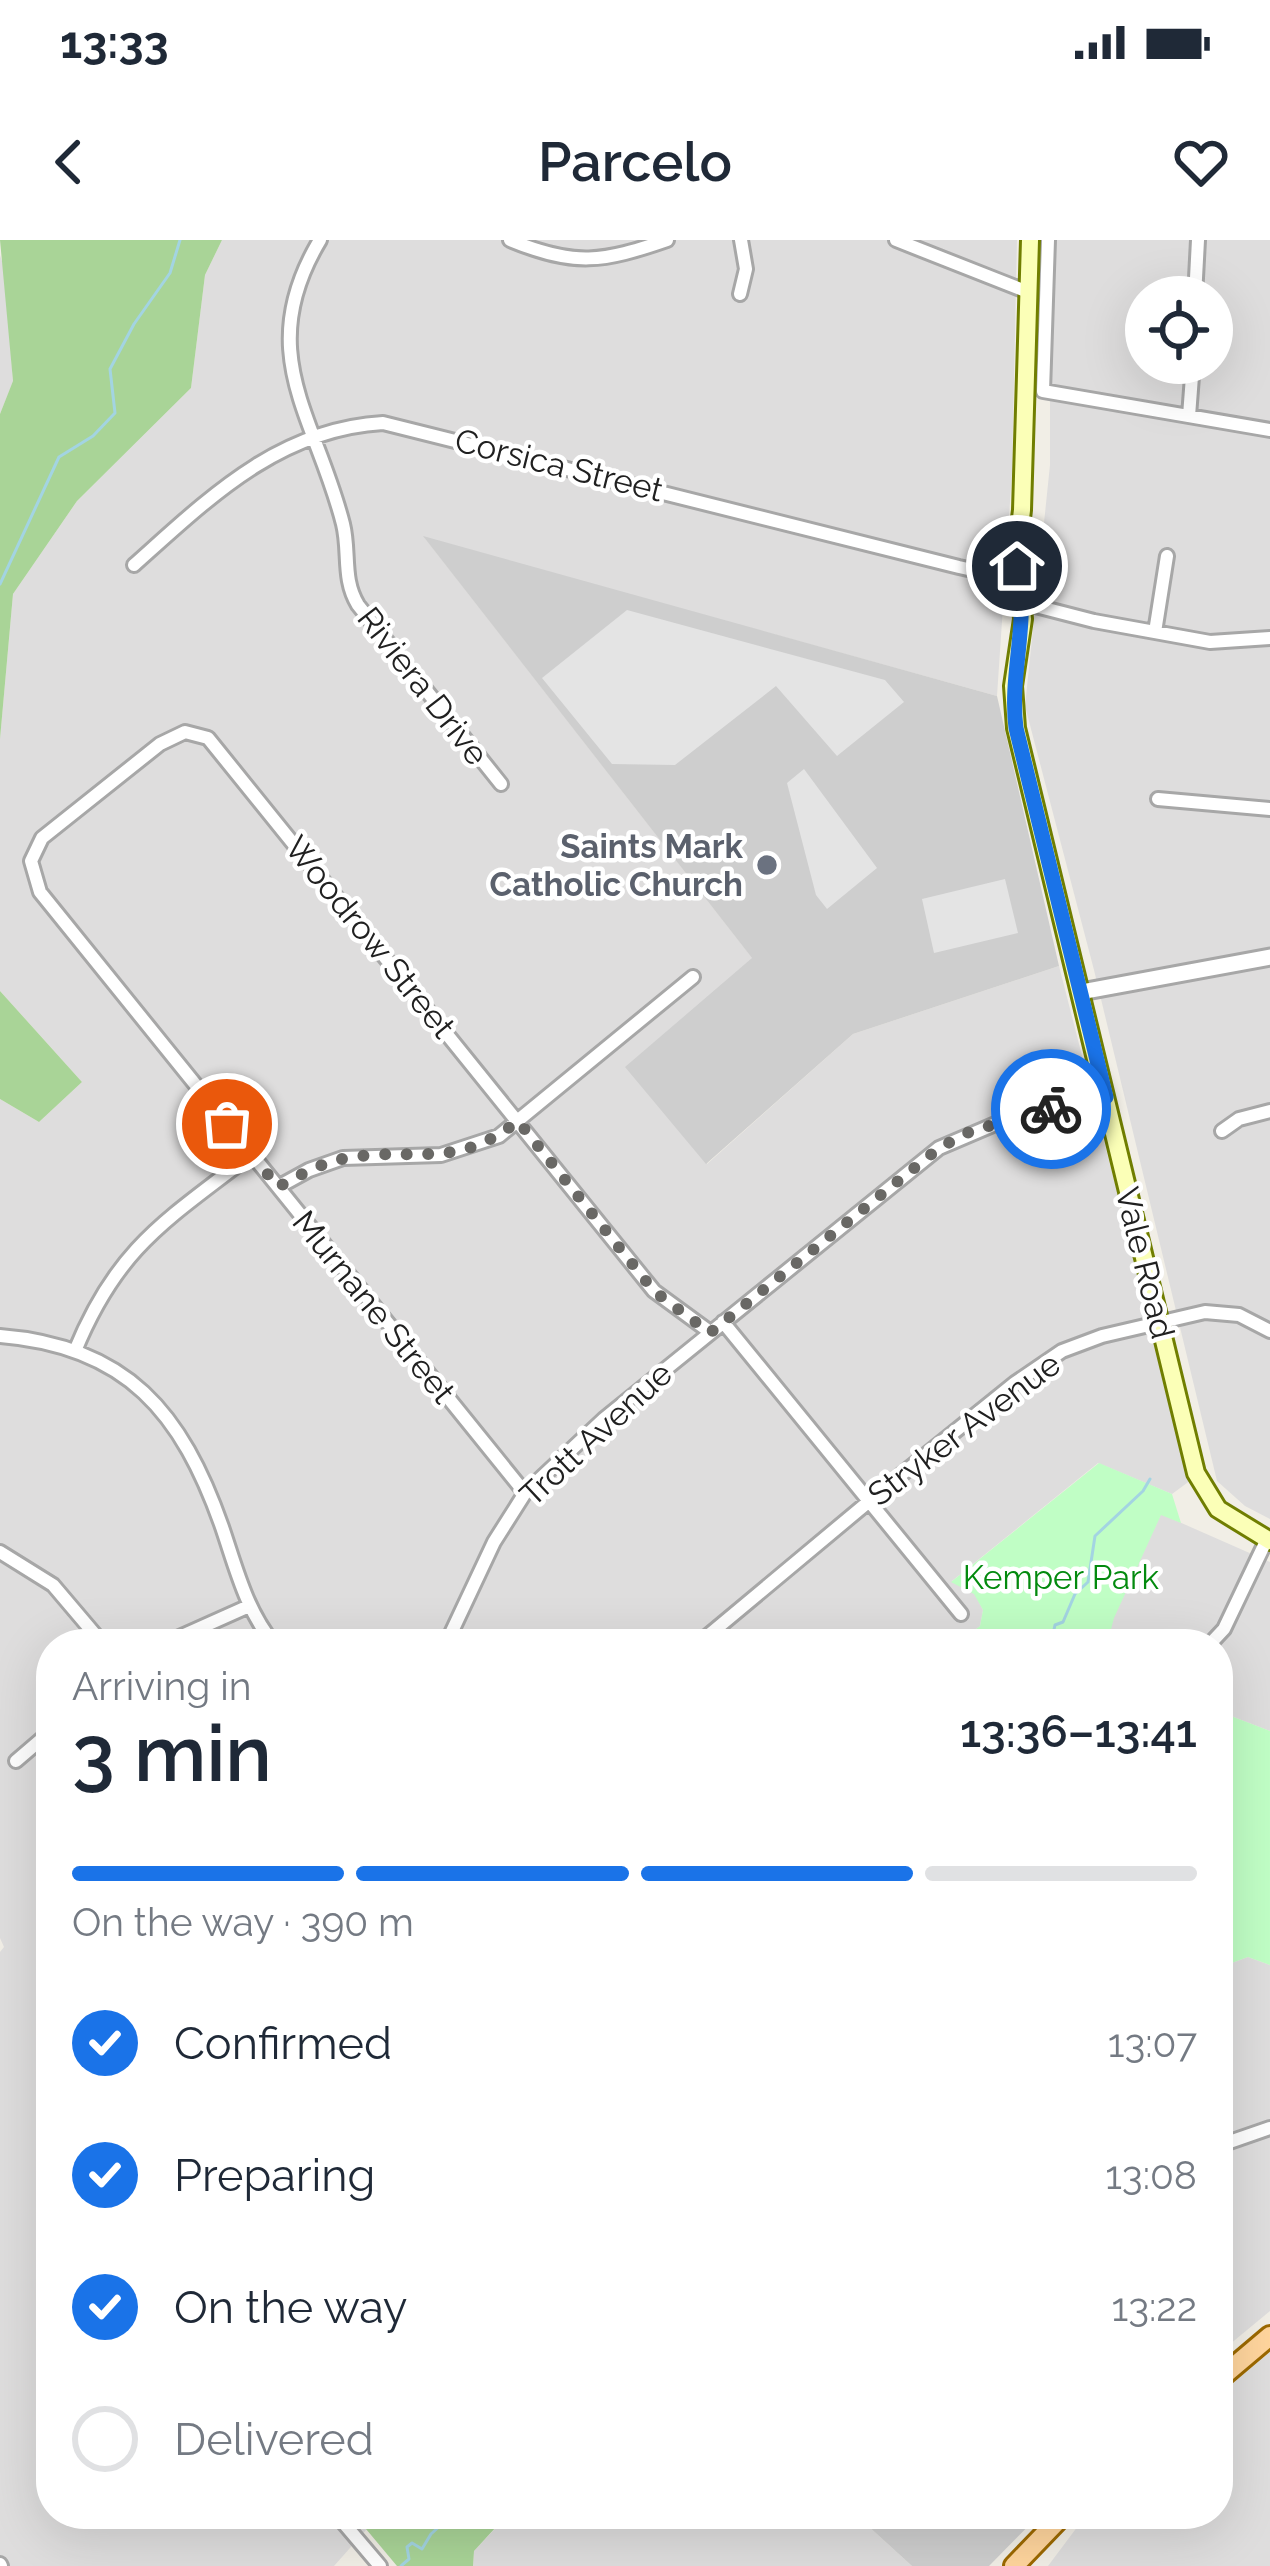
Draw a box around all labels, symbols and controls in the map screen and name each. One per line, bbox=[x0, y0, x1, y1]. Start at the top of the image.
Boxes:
text: 13:33 bbox=[60, 16, 169, 69]
icon: back bbox=[36, 129, 102, 195]
icon: heart bbox=[1168, 129, 1234, 195]
text: Parcelo bbox=[538, 130, 732, 194]
map controls bbox=[1125, 276, 1233, 384]
button: locate bbox=[1125, 276, 1233, 384]
street label: Corsica Street bbox=[451, 420, 667, 510]
pin bbox=[966, 515, 1068, 617]
icon: home bbox=[984, 533, 1050, 599]
street label: Riviera Drive bbox=[349, 599, 497, 773]
place label: Saints Mark Catholic Church bbox=[490, 827, 744, 904]
street label: Woodrow Street bbox=[277, 828, 463, 1046]
marker: Saints Mark Catholic Church bbox=[754, 852, 780, 878]
courier bbox=[991, 1049, 1111, 1169]
pin bbox=[176, 1073, 278, 1175]
icon: bike bbox=[1018, 1076, 1084, 1142]
icon: bag bbox=[194, 1091, 260, 1157]
street label: Vale Road bbox=[1107, 1183, 1183, 1343]
street label: Murnane Street bbox=[285, 1203, 463, 1411]
street label: Stryker Avenue bbox=[860, 1344, 1068, 1514]
street label: Trott Avenue bbox=[512, 1354, 680, 1514]
park label: Kemper Park bbox=[963, 1558, 1160, 1597]
text: Arriving in bbox=[72, 1663, 252, 1709]
text: 13:36–13:41 bbox=[960, 1705, 1197, 1758]
text: 3 min bbox=[72, 1708, 272, 1799]
text: On the way · 390 m bbox=[72, 1899, 414, 1945]
icon: check bbox=[72, 2010, 138, 2076]
text: Confirmed bbox=[174, 2017, 392, 2070]
text: 13:07 bbox=[1108, 2020, 1197, 2066]
icon: check bbox=[72, 2142, 138, 2208]
text: Preparing bbox=[174, 2149, 375, 2202]
text: 13:08 bbox=[1105, 2152, 1197, 2198]
icon: check bbox=[72, 2274, 138, 2340]
text: On the way bbox=[174, 2281, 408, 2334]
text: 13:22 bbox=[1112, 2284, 1197, 2330]
text: Delivered bbox=[174, 2413, 374, 2466]

